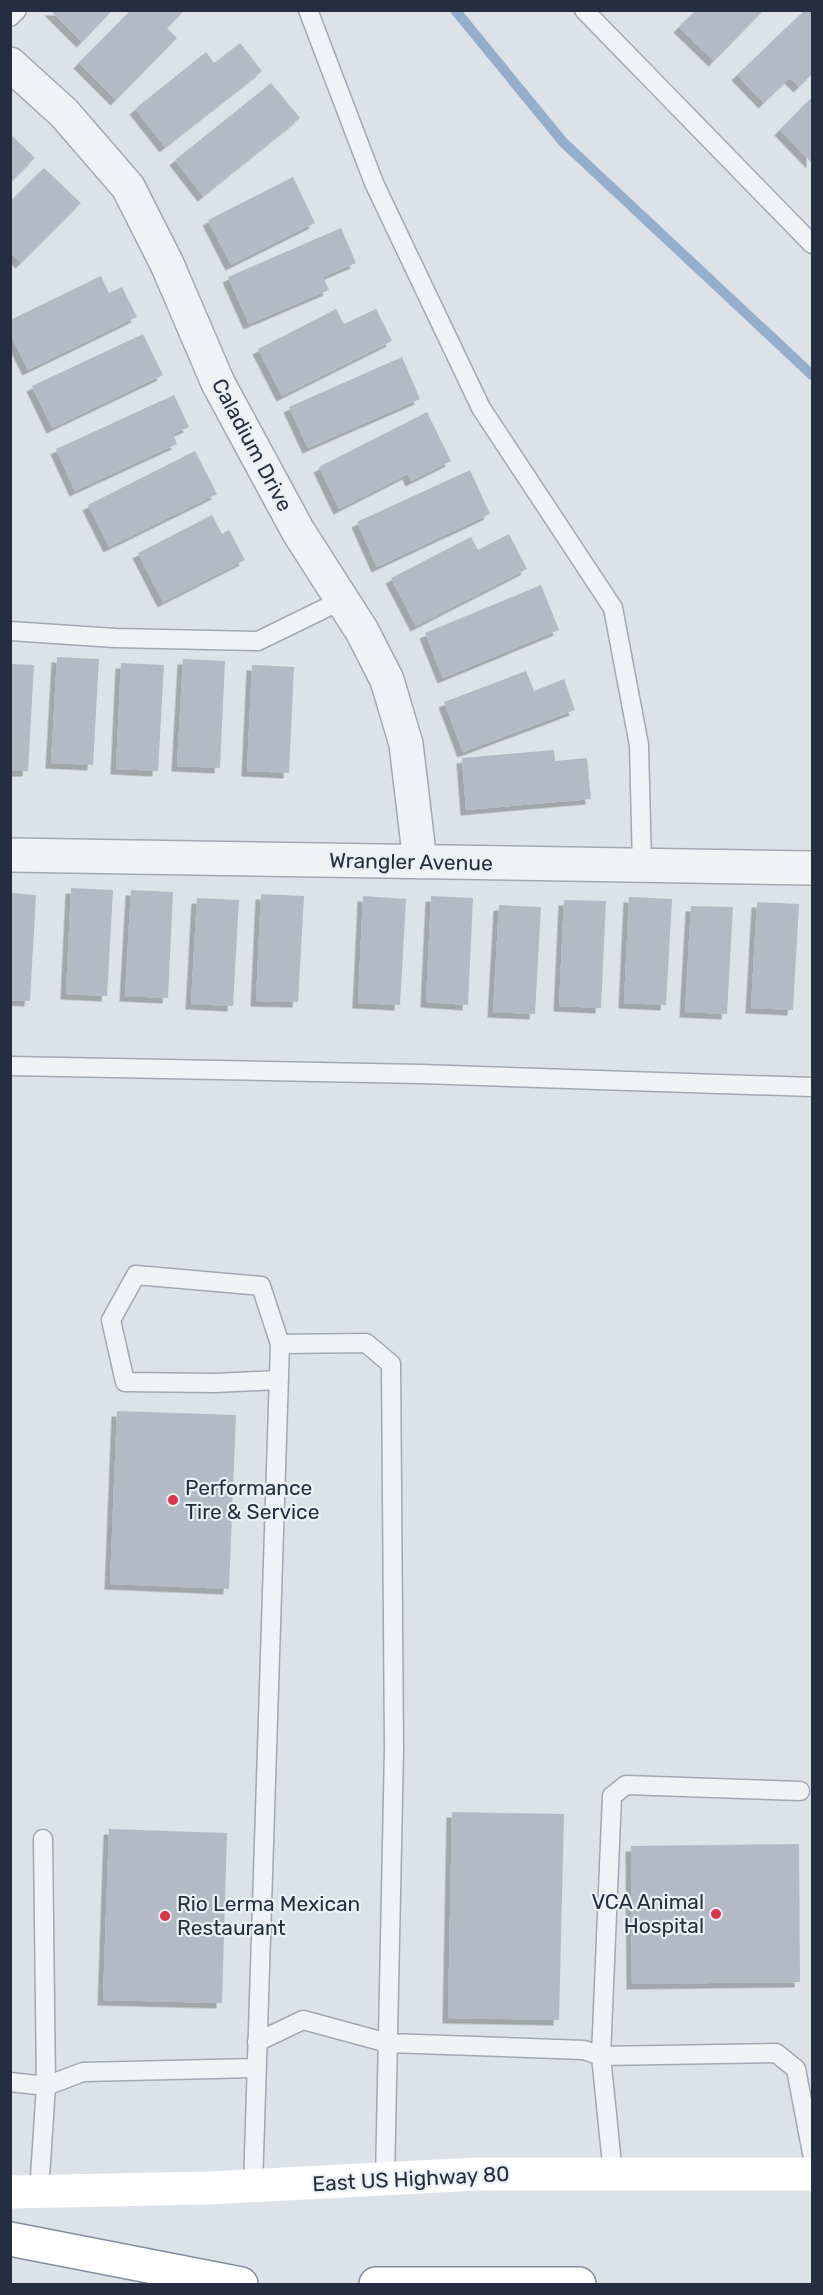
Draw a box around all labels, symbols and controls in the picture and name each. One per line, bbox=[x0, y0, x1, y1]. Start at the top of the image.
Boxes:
street label: Caladium Drive bbox=[207, 374, 298, 515]
street label: Wrangler Avenue bbox=[329, 848, 493, 875]
place label: Performance Tire & Service bbox=[185, 1475, 319, 1524]
marker: Performance Tire & Service bbox=[166, 1493, 180, 1507]
place label: VCA Animal Hospital bbox=[591, 1889, 704, 1938]
place label: Rio Lerma Mexican Restaurant bbox=[177, 1891, 360, 1940]
marker: VCA Animal Hospital bbox=[709, 1907, 723, 1921]
marker: Rio Lerma Mexican Restaurant bbox=[158, 1909, 172, 1923]
street label: East US Highway 80 bbox=[312, 2161, 510, 2196]

